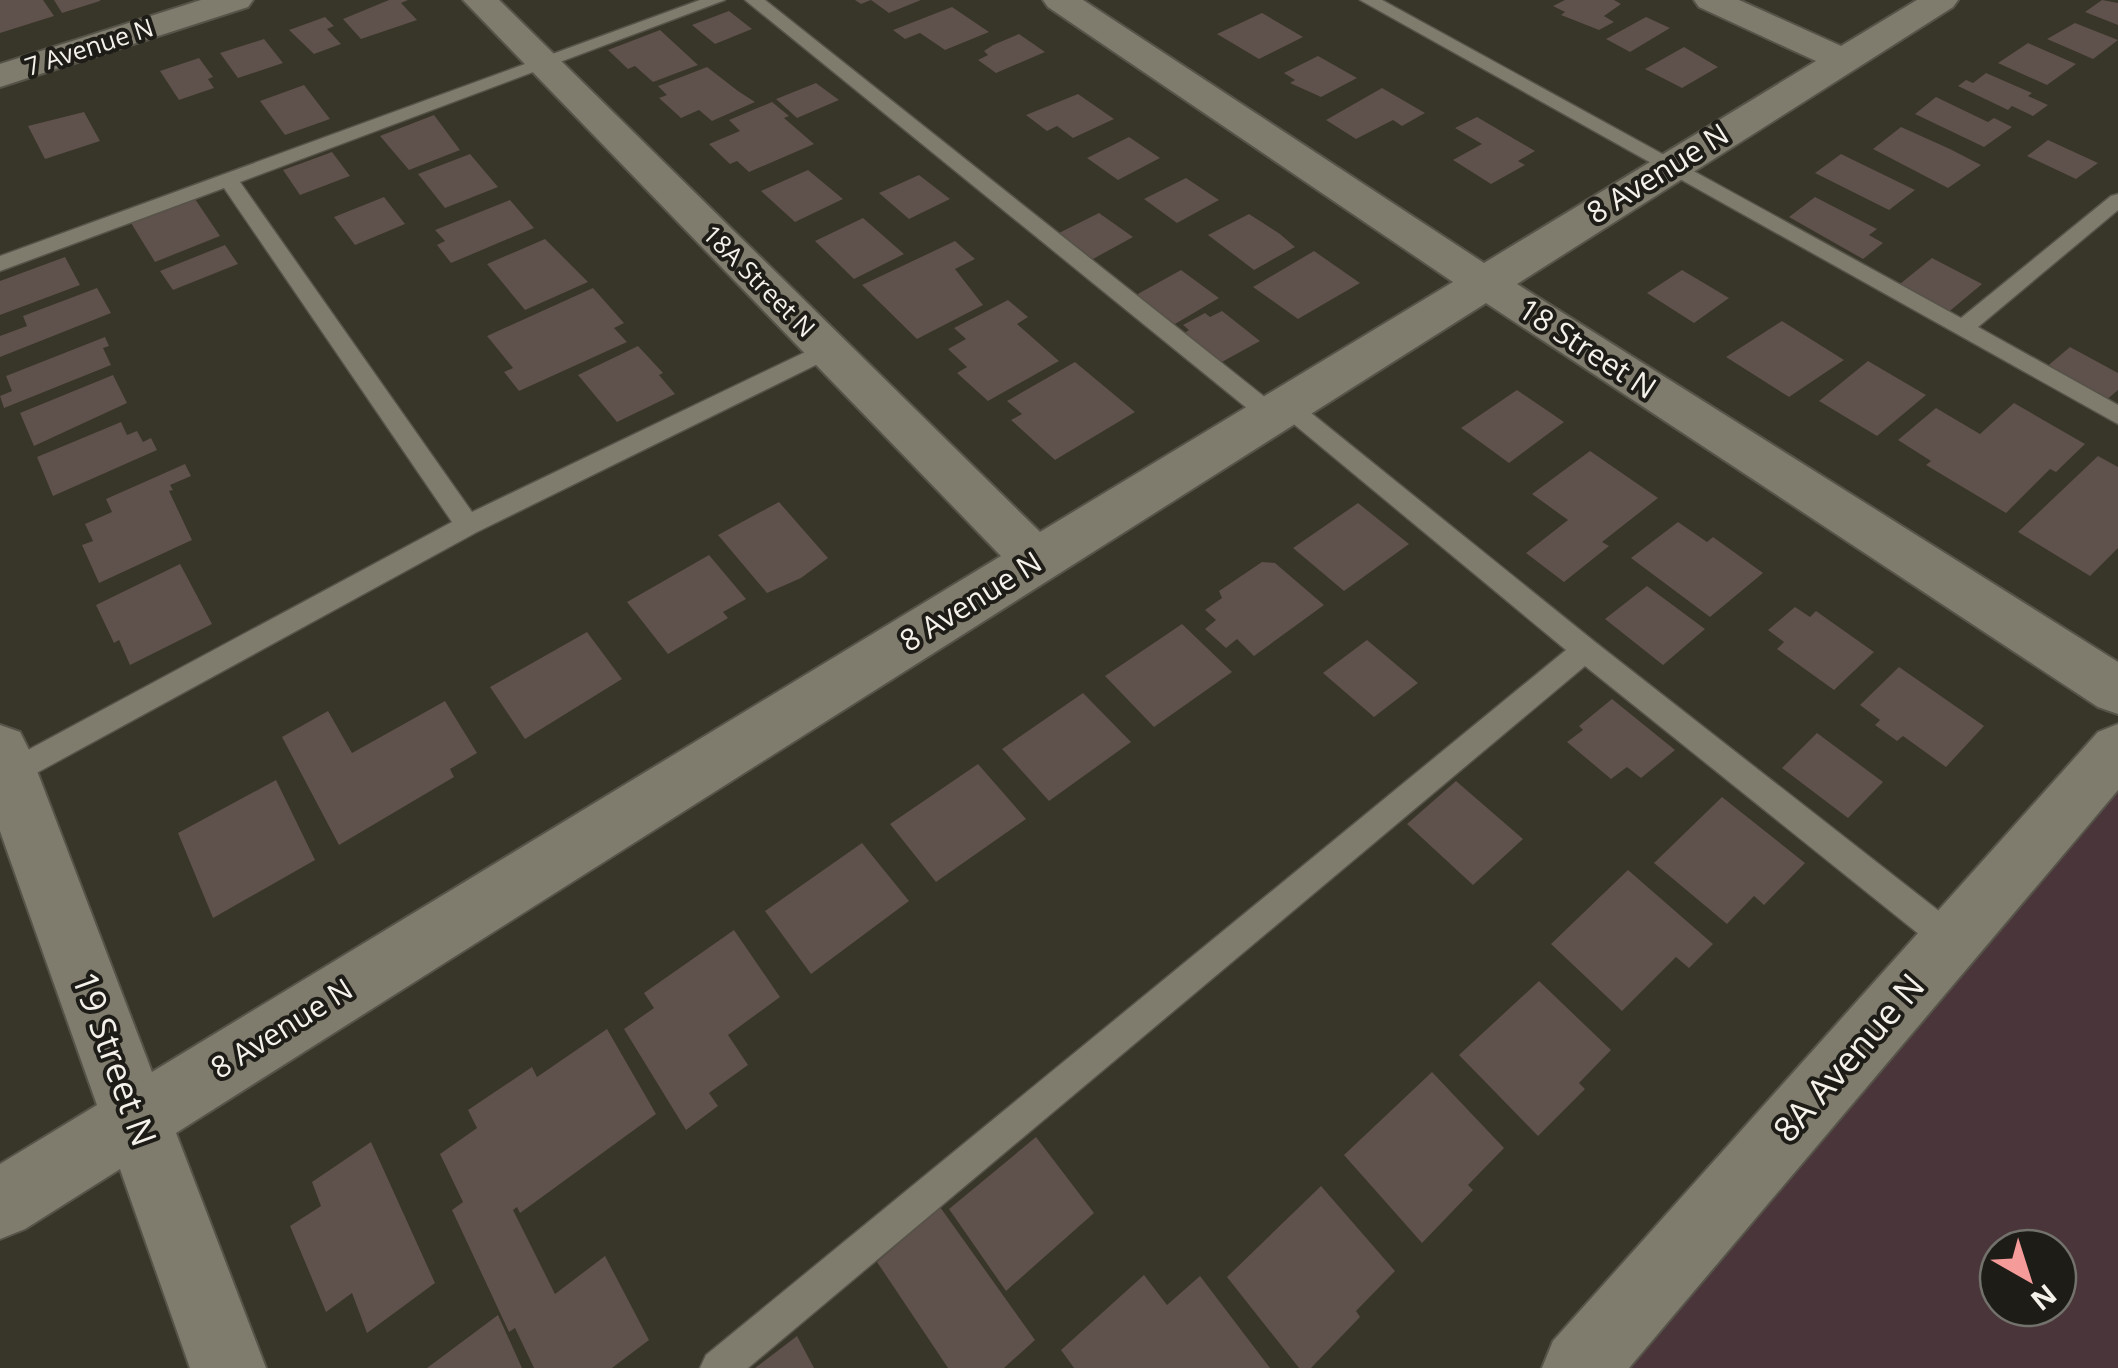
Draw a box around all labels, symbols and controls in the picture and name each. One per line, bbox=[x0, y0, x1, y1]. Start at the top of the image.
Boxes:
street label: 7 Avenue N bbox=[20, 9, 157, 83]
street label: 8 Avenue N bbox=[1579, 113, 1736, 232]
street label: 18A Street N bbox=[696, 217, 823, 344]
street label: 18 Street N bbox=[1511, 288, 1665, 407]
street label: 8 Avenue N bbox=[892, 541, 1049, 660]
street label: 8A Avenue N bbox=[1762, 963, 1934, 1151]
street label: 19 Street N bbox=[62, 965, 169, 1152]
street label: 8 Avenue N bbox=[203, 968, 360, 1087]
north arrow bbox=[1978, 1228, 2078, 1328]
text: N bbox=[2024, 1276, 2065, 1320]

